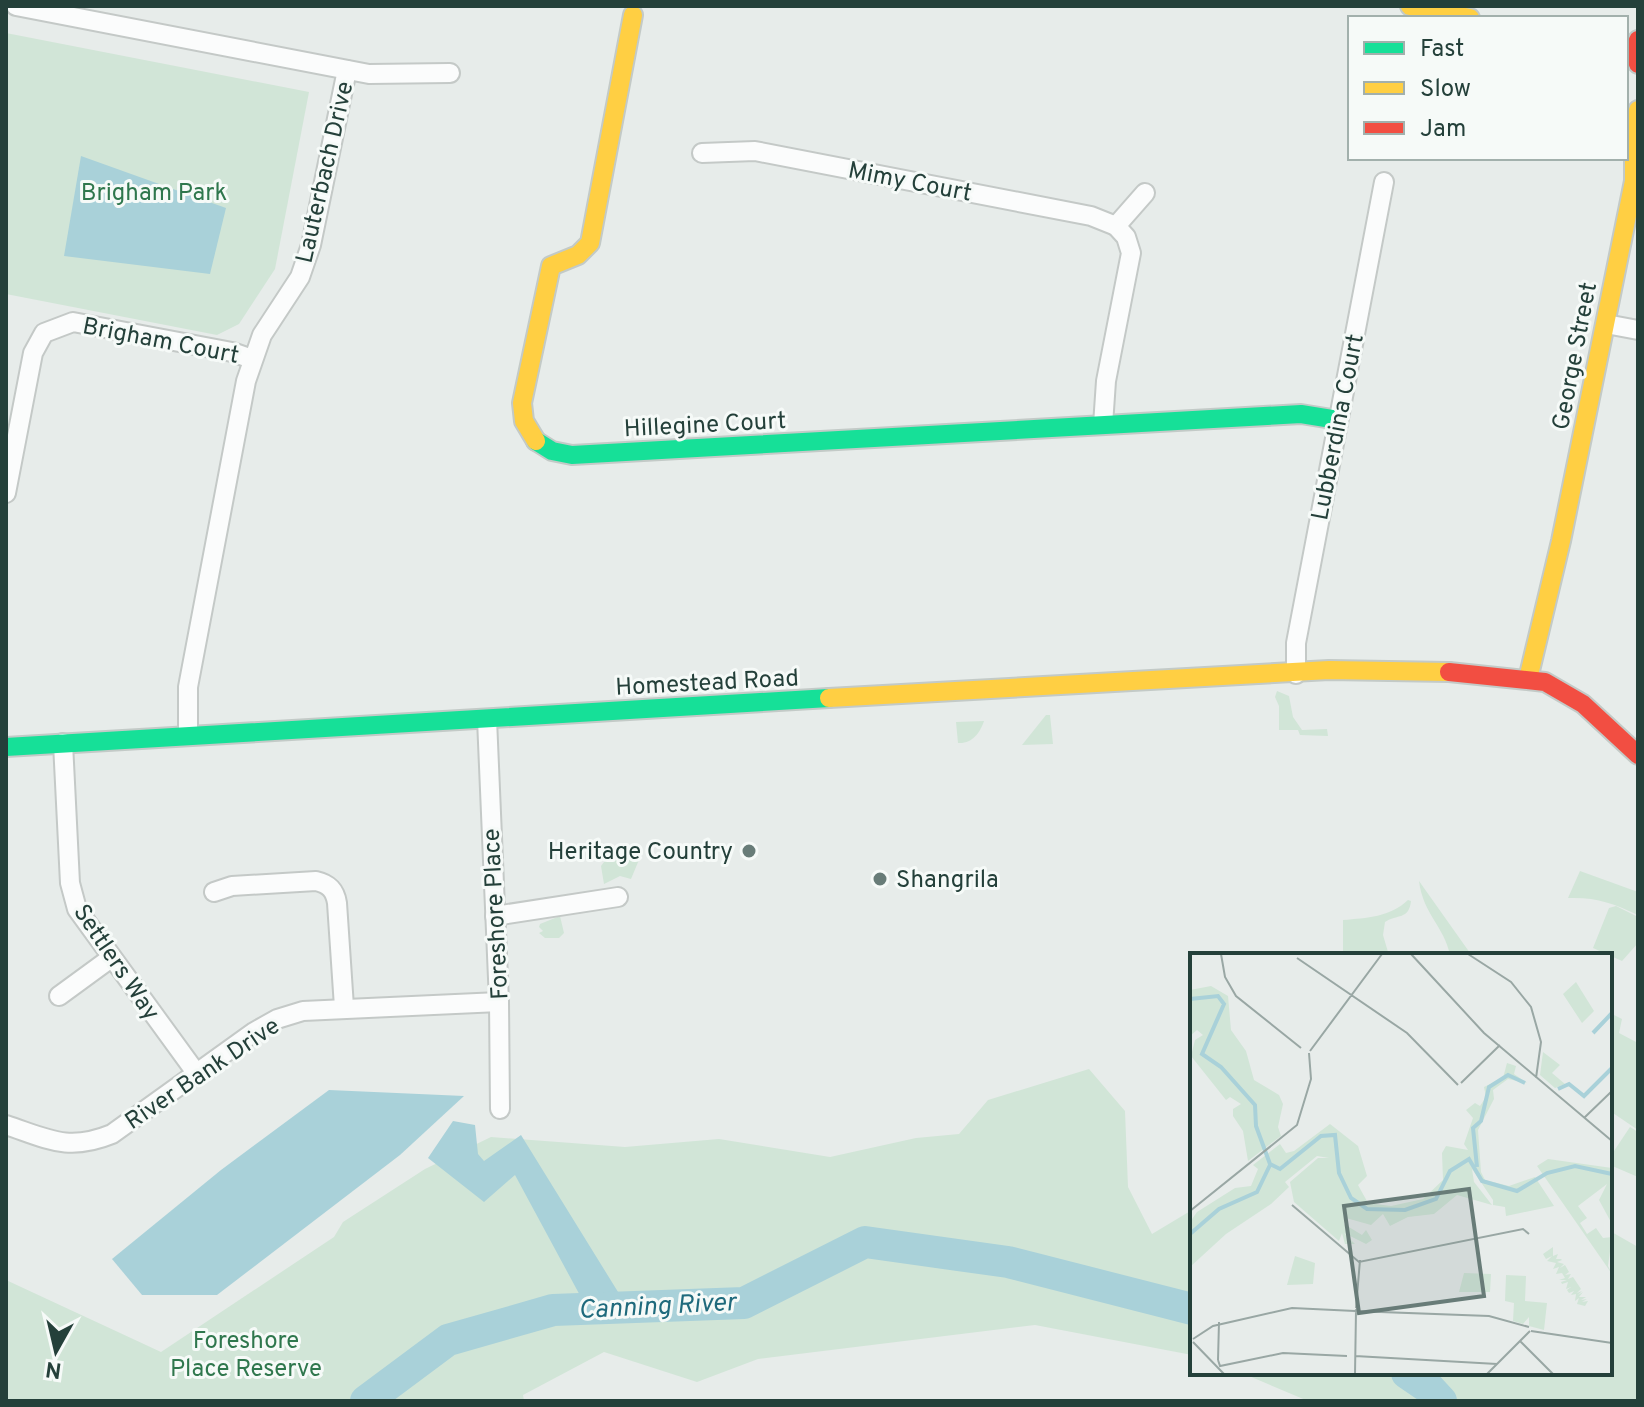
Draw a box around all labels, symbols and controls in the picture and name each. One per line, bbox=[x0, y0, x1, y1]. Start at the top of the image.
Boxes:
legend bbox=[1348, 16, 1628, 160]
text: Fast bbox=[1420, 35, 1464, 65]
text: Slow bbox=[1420, 75, 1471, 105]
street label: Lauterbach Drive bbox=[290, 79, 361, 266]
text: Jam bbox=[1420, 115, 1466, 145]
street label: Mimy Court bbox=[845, 156, 974, 210]
park label: Brigham Park bbox=[81, 179, 227, 209]
street label: George Street bbox=[1547, 280, 1605, 433]
street label: Brigham Court bbox=[80, 312, 241, 372]
street label: Lubberdina Court bbox=[1306, 332, 1372, 523]
street label: Hillegine Court bbox=[623, 407, 787, 445]
street label: Homestead Road bbox=[615, 664, 800, 704]
street label: Foreshore Place bbox=[478, 828, 516, 1000]
place label: Heritage Country bbox=[548, 838, 733, 868]
marker: Heritage Country bbox=[740, 842, 758, 860]
place label: Shangrila bbox=[896, 866, 999, 896]
marker: Shangrila bbox=[871, 870, 889, 888]
street label: Settlers Way bbox=[66, 899, 165, 1027]
inset map bbox=[1190, 953, 1612, 1375]
street label: River Bank Drive bbox=[120, 1012, 286, 1137]
water label: Canning River bbox=[578, 1287, 739, 1328]
north arrow bbox=[16, 1311, 96, 1391]
park label: Foreshore Place Reserve bbox=[170, 1327, 322, 1385]
text: N bbox=[44, 1354, 63, 1383]

